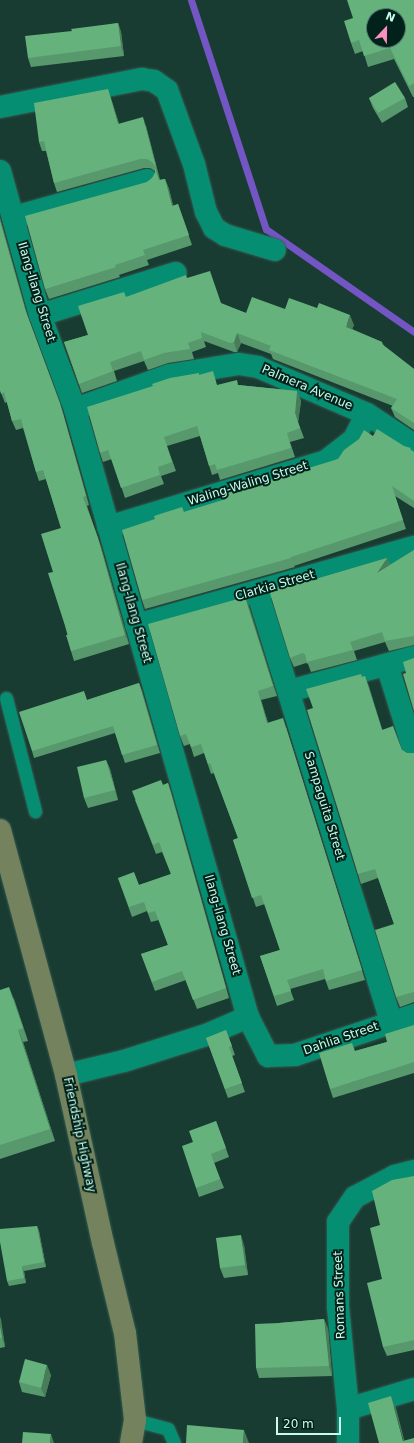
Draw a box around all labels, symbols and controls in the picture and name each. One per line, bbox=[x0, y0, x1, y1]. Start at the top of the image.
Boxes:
north arrow bbox=[366, 8, 406, 48]
text: N bbox=[384, 10, 397, 25]
street label: Ilang-Ilang Street bbox=[14, 240, 58, 344]
street label: Palmera Avenue bbox=[259, 362, 355, 414]
street label: Waling-Waling Street bbox=[186, 459, 310, 509]
street label: Ilang-Ilang Street bbox=[112, 561, 154, 665]
street label: Clarkia Street bbox=[234, 568, 316, 604]
street label: Sampaguita Street bbox=[301, 750, 347, 862]
street label: Ilang-Ilang Street bbox=[201, 873, 243, 977]
street label: Dahlia Street bbox=[302, 1019, 380, 1059]
street label: Friendship Highway bbox=[60, 1076, 98, 1194]
street label: Romans Street bbox=[331, 1251, 349, 1339]
scale bar bbox=[278, 1409, 343, 1435]
text: 20 m bbox=[283, 1417, 314, 1431]

